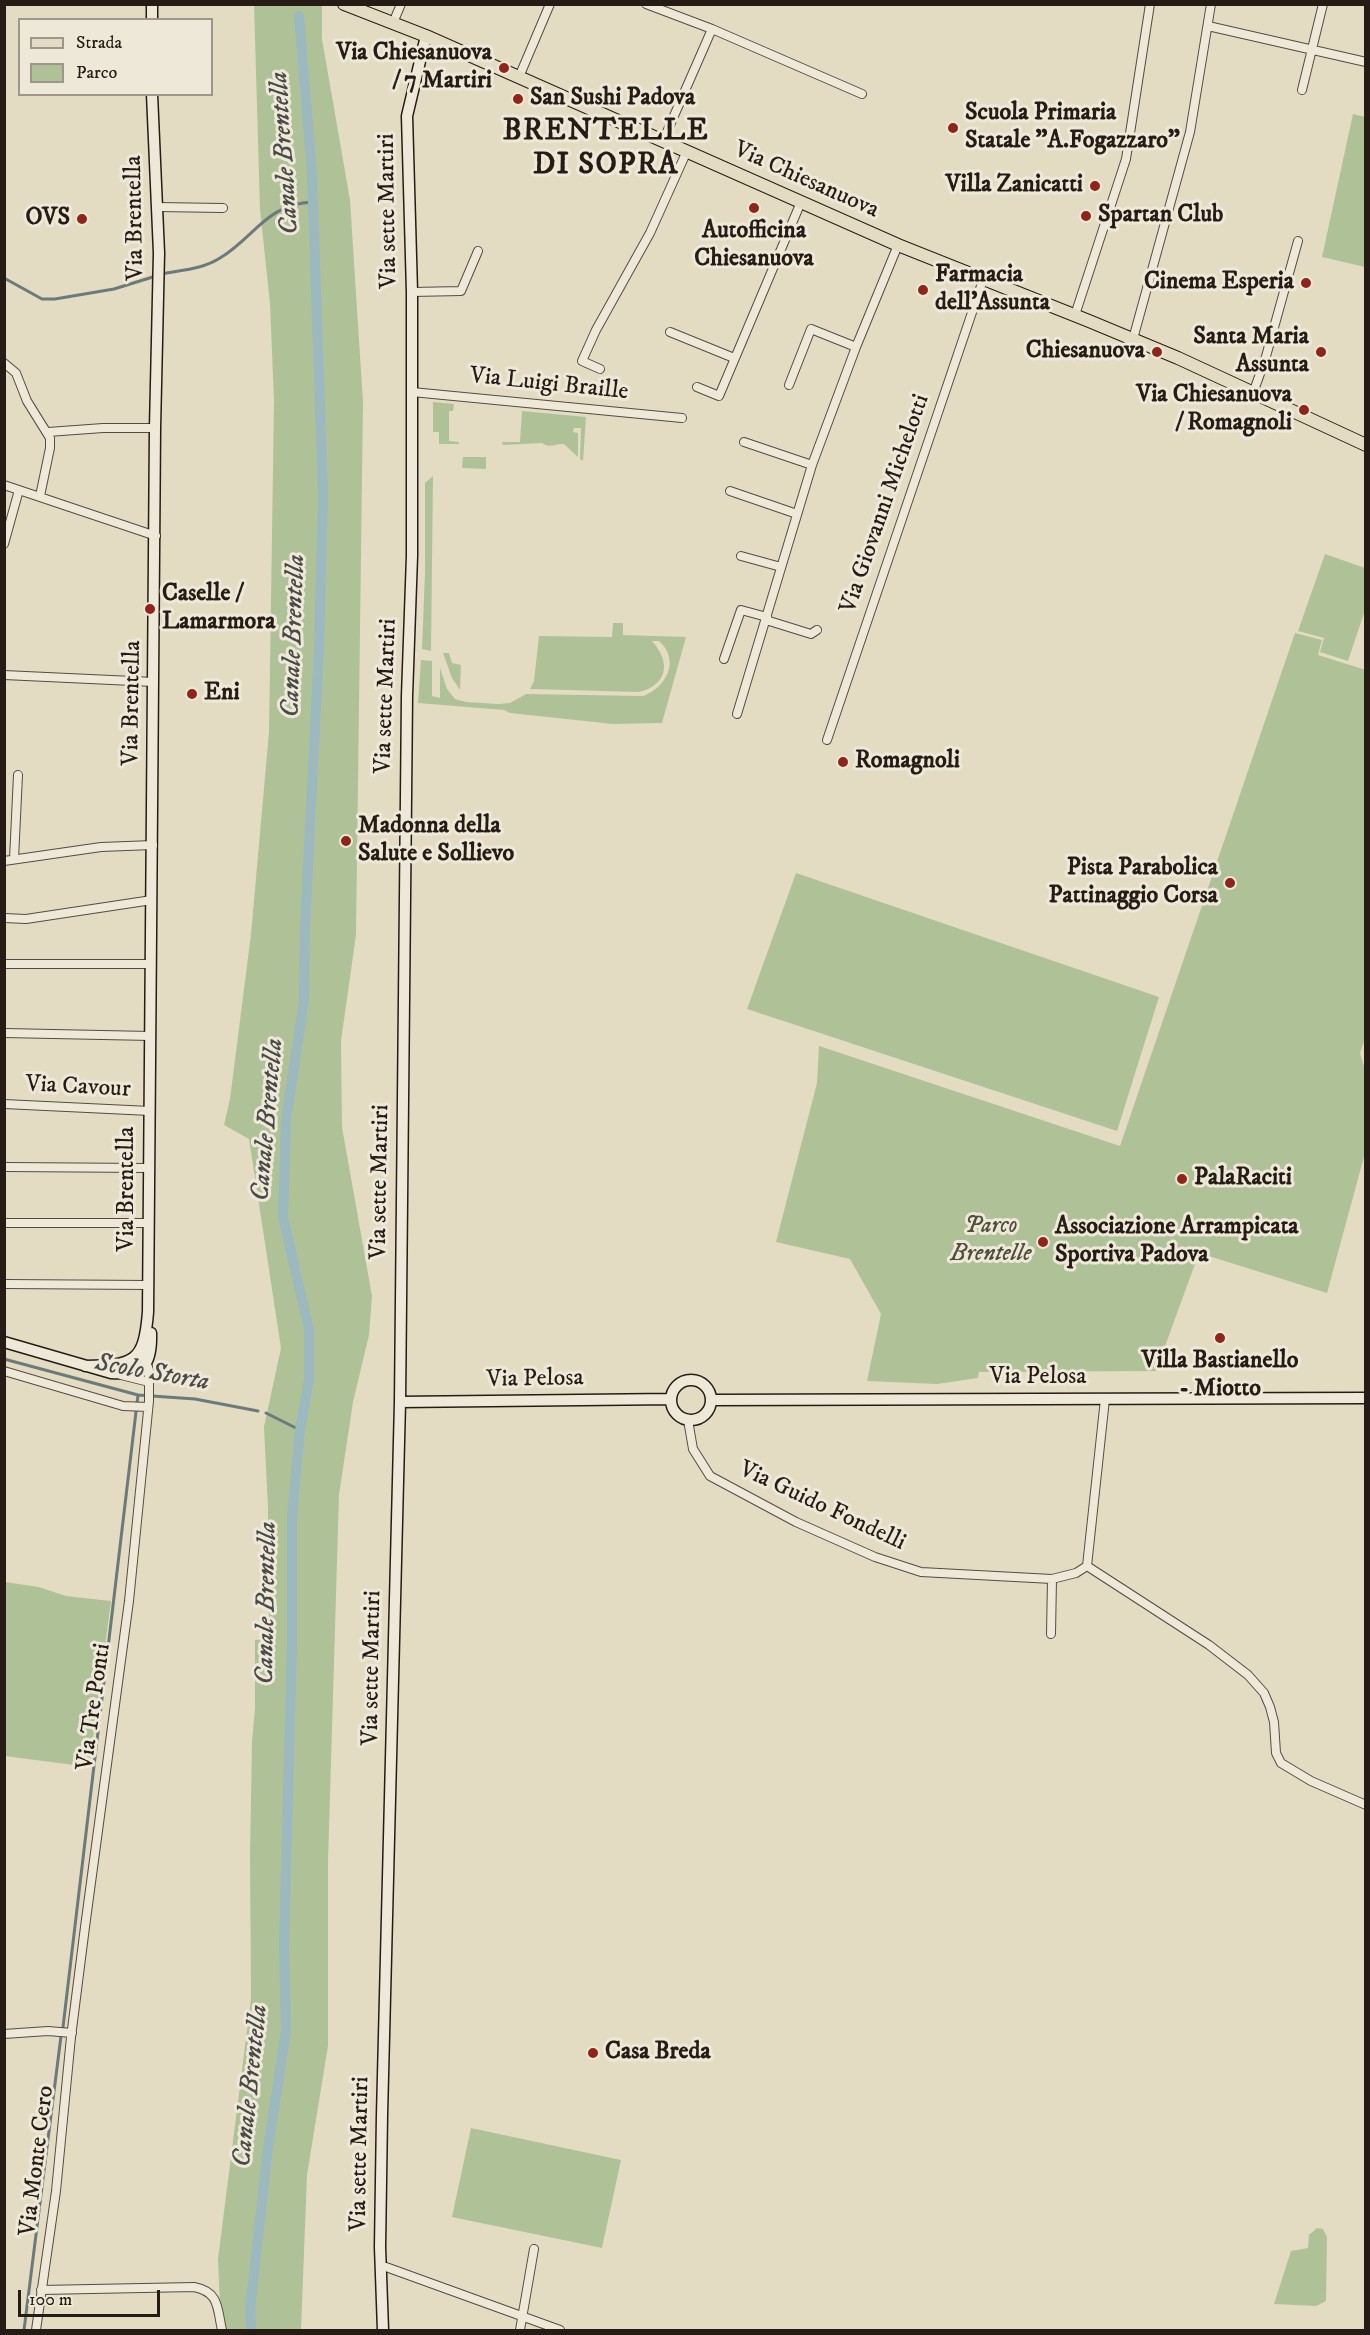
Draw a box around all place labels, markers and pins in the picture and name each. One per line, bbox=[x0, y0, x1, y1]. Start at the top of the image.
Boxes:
place label: Via Chiesanuova / 7 Martiri bbox=[336, 40, 492, 96]
marker: Via Chiesanuova / 7 Martiri bbox=[497, 61, 511, 75]
place label: San Sushi Padova bbox=[530, 85, 695, 113]
marker: San Sushi Padova bbox=[511, 92, 525, 106]
place label: Scuola Primaria Statale "A.Fogazzaro" bbox=[965, 100, 1180, 156]
marker: Scuola Primaria Statale "A.Fogazzaro" bbox=[946, 121, 960, 135]
place label: Villa Zanicatti bbox=[946, 172, 1083, 200]
marker: Villa Zanicatti bbox=[1088, 179, 1102, 193]
marker: Autofficina Chiesanuova bbox=[747, 201, 761, 215]
place label: Spartan Club bbox=[1098, 202, 1223, 230]
place label: OVS bbox=[26, 205, 70, 233]
marker: Spartan Club bbox=[1079, 209, 1093, 223]
marker: OVS bbox=[75, 212, 89, 226]
place label: Autofficina Chiesanuova bbox=[694, 218, 814, 274]
place label: Farmacia dell'Assunta bbox=[935, 262, 1050, 318]
place label: Cinema Esperia bbox=[1144, 269, 1294, 297]
marker: Cinema Esperia bbox=[1299, 276, 1313, 290]
marker: Farmacia dell'Assunta bbox=[916, 283, 930, 297]
place label: Santa Maria Assunta bbox=[1193, 324, 1309, 380]
place label: Chiesanuova bbox=[1026, 338, 1145, 366]
marker: Chiesanuova bbox=[1150, 345, 1164, 359]
marker: Santa Maria Assunta bbox=[1314, 345, 1328, 359]
place label: Via Chiesanuova / Romagnoli bbox=[1136, 382, 1292, 438]
marker: Via Chiesanuova / Romagnoli bbox=[1297, 403, 1311, 417]
place label: Caselle / Lamarmora bbox=[162, 581, 275, 637]
marker: Caselle / Lamarmora bbox=[143, 602, 157, 616]
place label: Eni bbox=[204, 680, 240, 708]
marker: Eni bbox=[185, 687, 199, 701]
place label: Romagnoli bbox=[855, 748, 960, 776]
marker: Romagnoli bbox=[836, 755, 850, 769]
place label: Madonna della Salute e Sollievo bbox=[358, 813, 514, 869]
marker: Madonna della Salute e Sollievo bbox=[339, 834, 353, 848]
place label: Pista Parabolica Pattinaggio Corsa bbox=[1049, 855, 1218, 911]
marker: Pista Parabolica Pattinaggio Corsa bbox=[1223, 876, 1237, 890]
place label: PalaRaciti bbox=[1194, 1165, 1292, 1193]
marker: PalaRaciti bbox=[1175, 1172, 1189, 1186]
place label: Associazione Arrampicata Sportiva Padova bbox=[1055, 1214, 1299, 1270]
marker: Associazione Arrampicata Sportiva Padova bbox=[1036, 1235, 1050, 1249]
marker: Villa Bastianello - Miotto bbox=[1213, 1331, 1227, 1345]
place label: Villa Bastianello - Miotto bbox=[1142, 1348, 1298, 1404]
place label: Casa Breda bbox=[605, 2039, 711, 2067]
marker: Casa Breda bbox=[586, 2046, 600, 2060]

